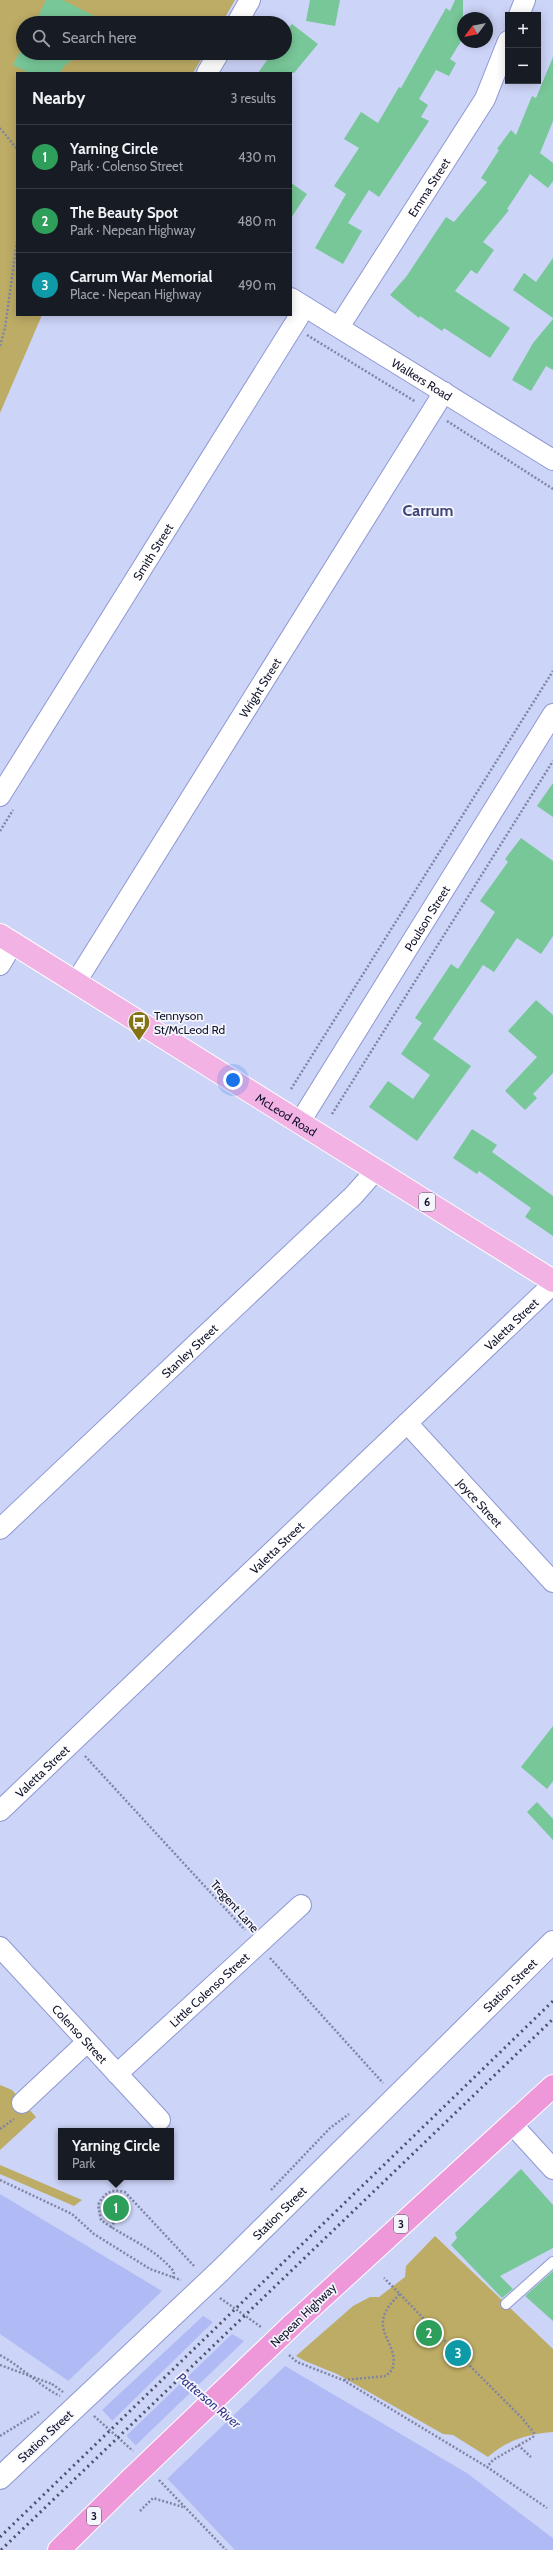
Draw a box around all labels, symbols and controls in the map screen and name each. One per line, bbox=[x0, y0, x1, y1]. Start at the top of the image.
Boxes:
north arrow bbox=[457, 12, 493, 48]
map controls bbox=[505, 12, 541, 84]
button: + bbox=[505, 12, 541, 48]
search box bbox=[16, 16, 292, 60]
icon: search bbox=[30, 27, 52, 49]
text: Search here bbox=[62, 29, 137, 47]
button: − bbox=[505, 48, 541, 84]
text: Nearby bbox=[32, 88, 85, 108]
text: 3 results bbox=[230, 90, 276, 106]
text: Yarning Circle bbox=[70, 140, 158, 158]
text: 1 bbox=[43, 149, 47, 165]
text: 430 m bbox=[238, 149, 276, 165]
street label: Emma Street bbox=[404, 155, 453, 219]
text: Park · Colenso Street bbox=[70, 158, 183, 174]
text: The Beauty Spot bbox=[70, 204, 178, 222]
text: 2 bbox=[42, 213, 48, 229]
text: 480 m bbox=[237, 213, 276, 229]
text: Park · Nepean Highway bbox=[70, 222, 195, 238]
text: Carrum War Memorial bbox=[70, 268, 212, 286]
text: 3 bbox=[41, 277, 49, 293]
text: 490 m bbox=[238, 277, 276, 293]
text: Place · Nepean Highway bbox=[70, 286, 201, 302]
street label: Walkers Road bbox=[389, 355, 455, 403]
district label: Carrum bbox=[402, 501, 454, 520]
street label: Smith Street bbox=[129, 520, 176, 583]
street label: Wright Street bbox=[235, 655, 284, 720]
street label: Poulson Street bbox=[401, 882, 452, 954]
place label: Tennyson St/McLeod Rd bbox=[154, 1008, 225, 1037]
bus stop icon: Tennyson St/McLeod Rd bbox=[126, 1009, 152, 1042]
your location bbox=[223, 1070, 243, 1090]
street label: McLeod Road bbox=[253, 1090, 320, 1139]
road number: 6 bbox=[419, 1193, 435, 1211]
street label: Valetta Street bbox=[481, 1295, 541, 1353]
street label: Stanley Street bbox=[158, 1320, 220, 1381]
street label: Joyce Street bbox=[453, 1474, 506, 1530]
street label: Valetta Street bbox=[246, 1518, 307, 1577]
street label: Valetta Street bbox=[12, 1742, 72, 1800]
street label: Tregent Lane bbox=[208, 1877, 262, 1935]
street label: Little Colenso Street bbox=[166, 1949, 252, 2030]
street label: Station Street bbox=[479, 1955, 540, 2015]
street label: Colenso Street bbox=[49, 2001, 111, 2066]
popup bbox=[58, 2128, 174, 2180]
text: Yarning Circle bbox=[72, 2137, 160, 2155]
text: Park bbox=[72, 2155, 95, 2171]
street label: Station Street bbox=[249, 2183, 309, 2243]
pin: 1 bbox=[103, 2193, 129, 2223]
road number: 3 bbox=[394, 2215, 408, 2233]
street label: Nepean Highway bbox=[267, 2280, 339, 2350]
pin: 2 bbox=[416, 2318, 442, 2348]
pin: 3 bbox=[445, 2338, 471, 2368]
water label: Patterson River bbox=[174, 2369, 245, 2432]
street label: Station Street bbox=[14, 2407, 76, 2465]
road number: 3 bbox=[87, 2507, 101, 2525]

